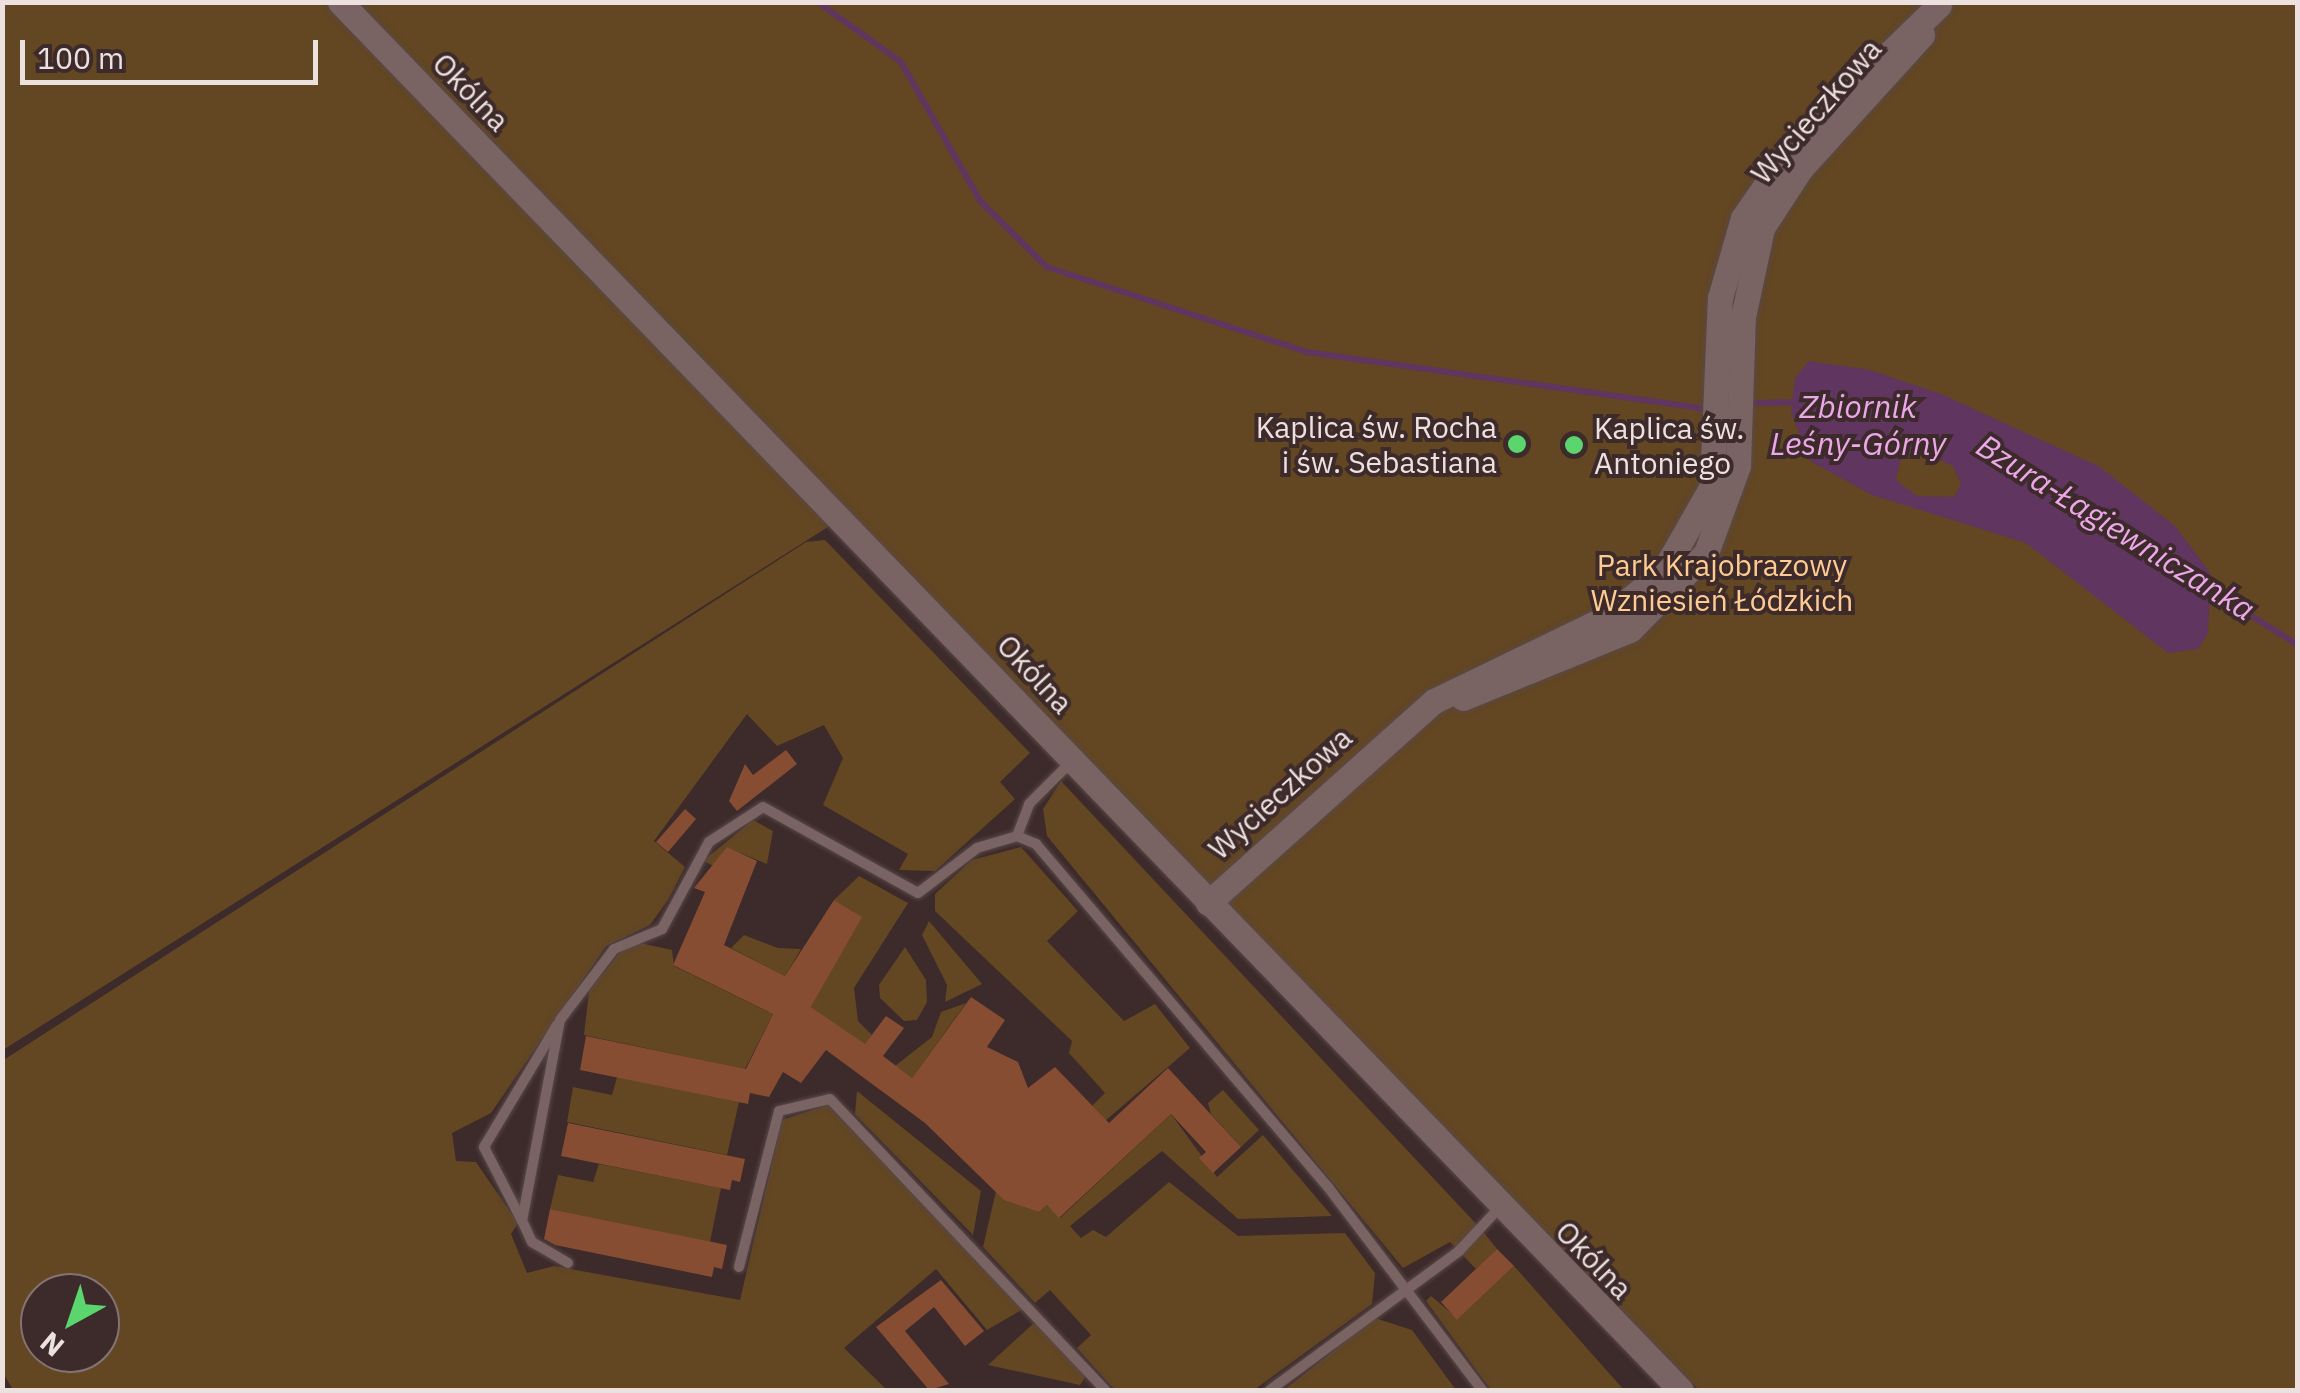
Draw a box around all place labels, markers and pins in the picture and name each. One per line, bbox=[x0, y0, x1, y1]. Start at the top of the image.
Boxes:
place label: Kaplica św. Rocha i św. Sebastiana bbox=[1256, 409, 1497, 480]
place label: Kaplica św. Antoniego bbox=[1594, 410, 1744, 480]
marker: Kaplica św. Rocha i św. Sebastiana bbox=[1506, 433, 1528, 455]
marker: Kaplica św. Antoniego bbox=[1563, 434, 1585, 456]

